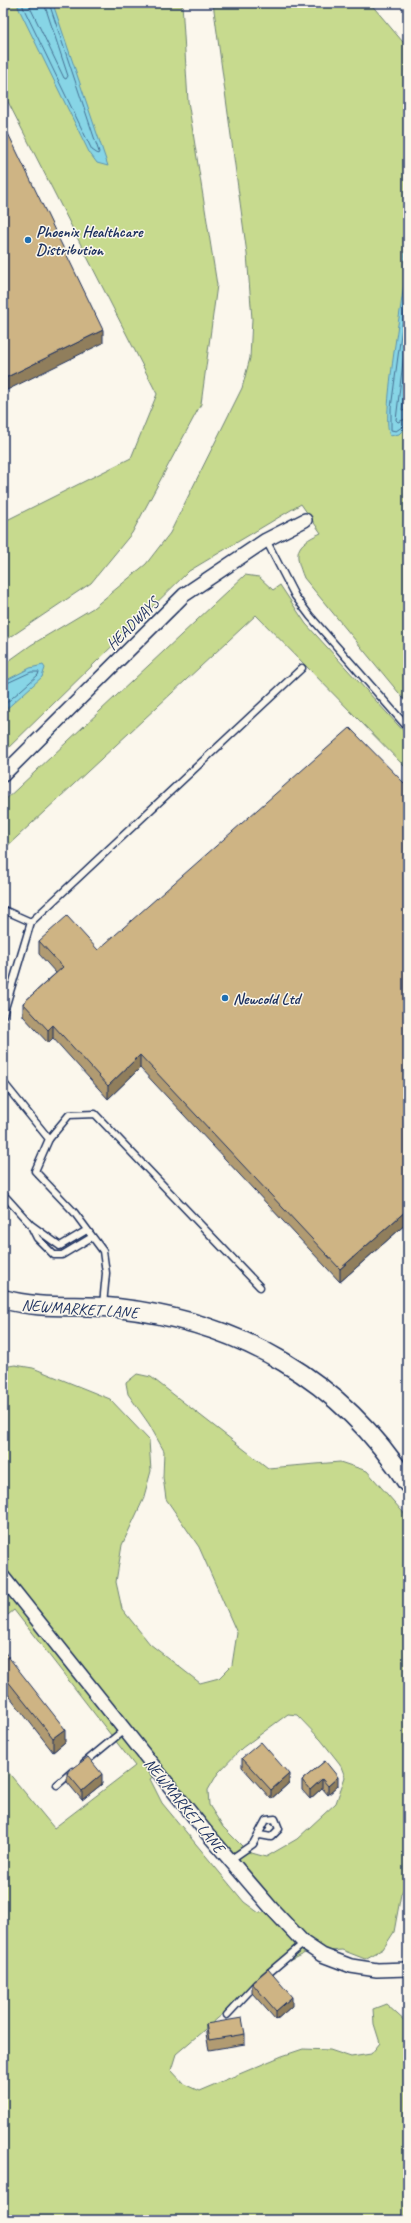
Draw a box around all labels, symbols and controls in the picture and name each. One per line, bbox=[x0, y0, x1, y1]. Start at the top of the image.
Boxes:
place label: Phoenix Healthcare Distribution bbox=[36, 222, 144, 260]
marker: Phoenix Healthcare Distribution bbox=[23, 235, 33, 245]
street label: HEADWAYS bbox=[102, 591, 165, 654]
place label: Newcold Ltd bbox=[233, 989, 302, 1009]
marker: Newcold Ltd bbox=[220, 993, 230, 1003]
street label: NEWMARKET LANE bbox=[21, 1295, 141, 1323]
street label: NEWMARKET LANE bbox=[140, 1754, 230, 1859]

